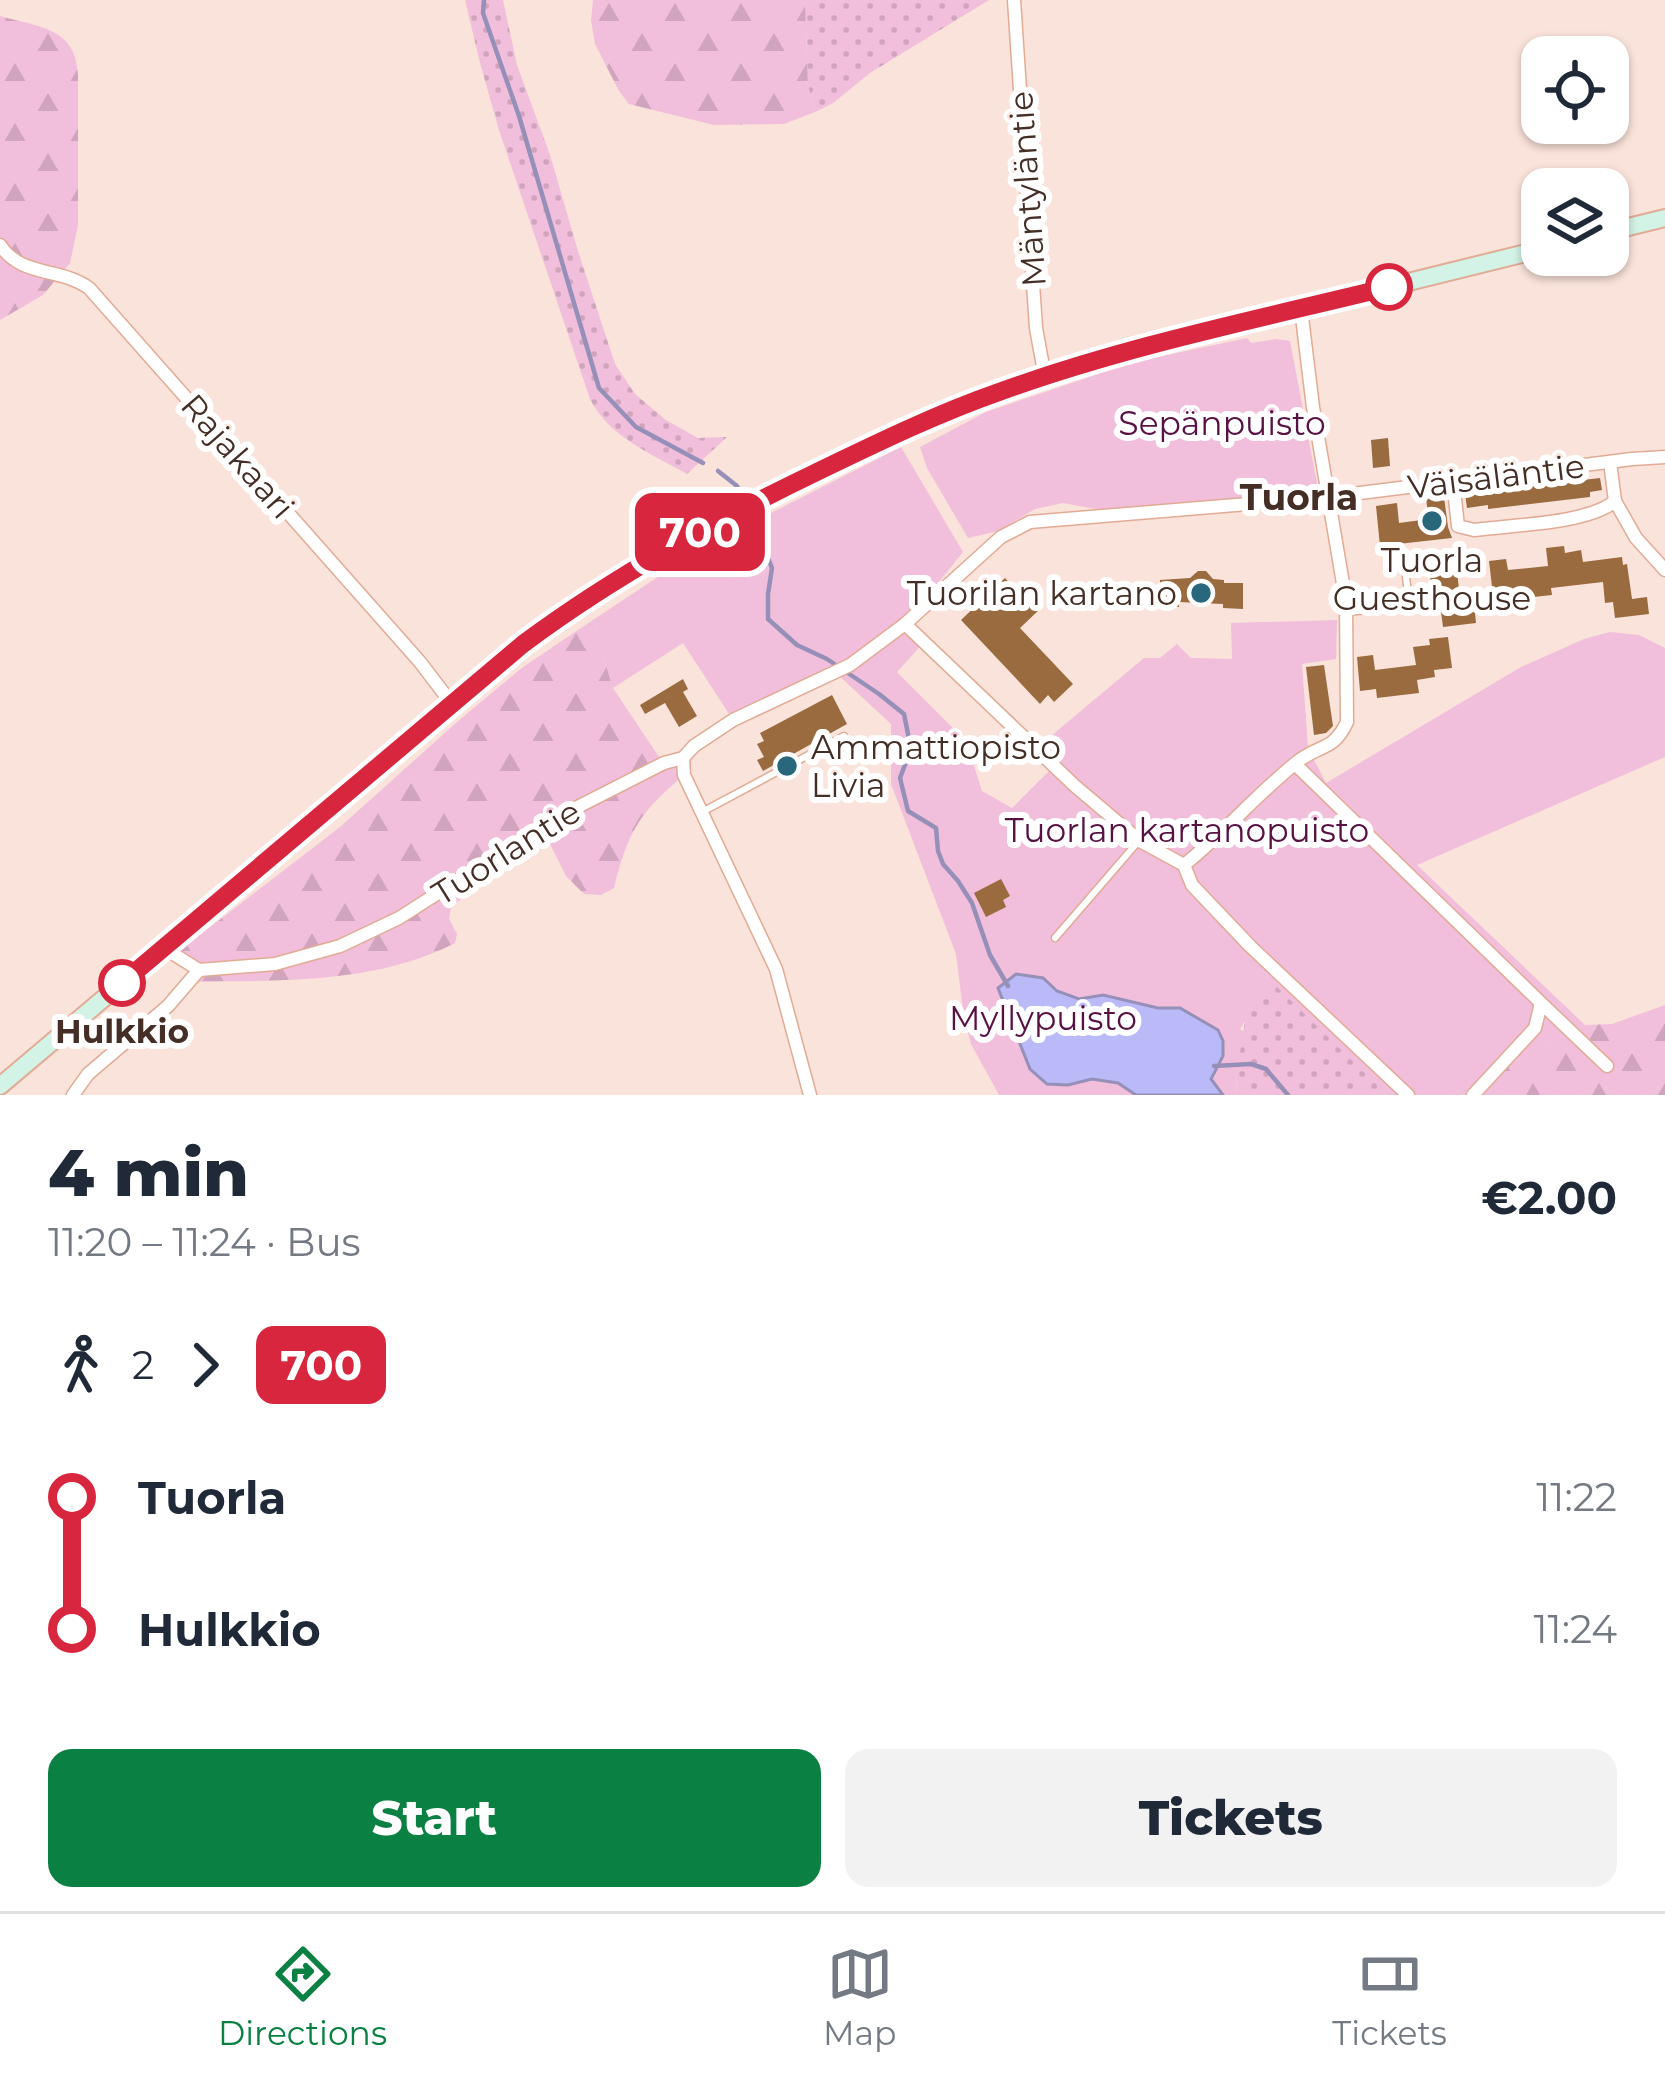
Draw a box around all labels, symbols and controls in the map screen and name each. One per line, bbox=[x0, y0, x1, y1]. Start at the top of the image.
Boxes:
map controls bbox=[1521, 36, 1629, 276]
button: locate bbox=[1521, 36, 1629, 144]
street label: Mäntyläntie bbox=[1000, 90, 1054, 288]
button: layers bbox=[1521, 168, 1629, 276]
unlabelled marker bbox=[1367, 265, 1411, 309]
street label: Rajakaari bbox=[173, 386, 303, 526]
park label: Sepänpuisto bbox=[1118, 403, 1326, 443]
street label: Väisäläntie bbox=[1405, 445, 1587, 507]
district label: Tuorla bbox=[1240, 475, 1358, 519]
line badge: 700 bbox=[631, 493, 769, 571]
text: 700 bbox=[659, 506, 741, 558]
marker: Tuorla Guesthouse bbox=[1419, 508, 1445, 534]
place label: Tuorla Guesthouse bbox=[1333, 540, 1531, 618]
place label: Tuorilan kartano bbox=[907, 573, 1177, 613]
marker: Tuorilan kartano bbox=[1188, 580, 1214, 606]
place label: Ammattiopisto Livia bbox=[811, 727, 1061, 805]
marker: Ammattiopisto Livia bbox=[774, 753, 800, 779]
street label: Tuorlantie bbox=[425, 791, 587, 913]
park label: Tuorlan kartanopuisto bbox=[1005, 810, 1369, 850]
marker: Hulkkio bbox=[100, 961, 144, 1005]
park label: Myllypuisto bbox=[949, 998, 1137, 1038]
place label: Hulkkio bbox=[55, 1011, 189, 1051]
text: 4 min bbox=[48, 1132, 249, 1213]
text: €2.00 bbox=[1481, 1170, 1617, 1225]
text: 11:20 – 11:24 · Bus bbox=[48, 1218, 361, 1266]
icon: walk bbox=[48, 1332, 114, 1398]
icon: forward bbox=[172, 1332, 238, 1398]
text: 700 bbox=[280, 1339, 362, 1391]
text: 2 bbox=[132, 1341, 154, 1389]
text: Tuorla bbox=[138, 1470, 286, 1525]
text: 11:22 bbox=[1536, 1473, 1617, 1521]
text: Hulkkio bbox=[138, 1602, 321, 1657]
text: 11:24 bbox=[1534, 1605, 1617, 1653]
button: Start bbox=[48, 1749, 821, 1887]
button: Tickets bbox=[845, 1749, 1617, 1887]
tab: Directions bbox=[218, 1941, 387, 2053]
tab: Map bbox=[823, 1941, 896, 2053]
tab: Tickets bbox=[1332, 1941, 1447, 2053]

